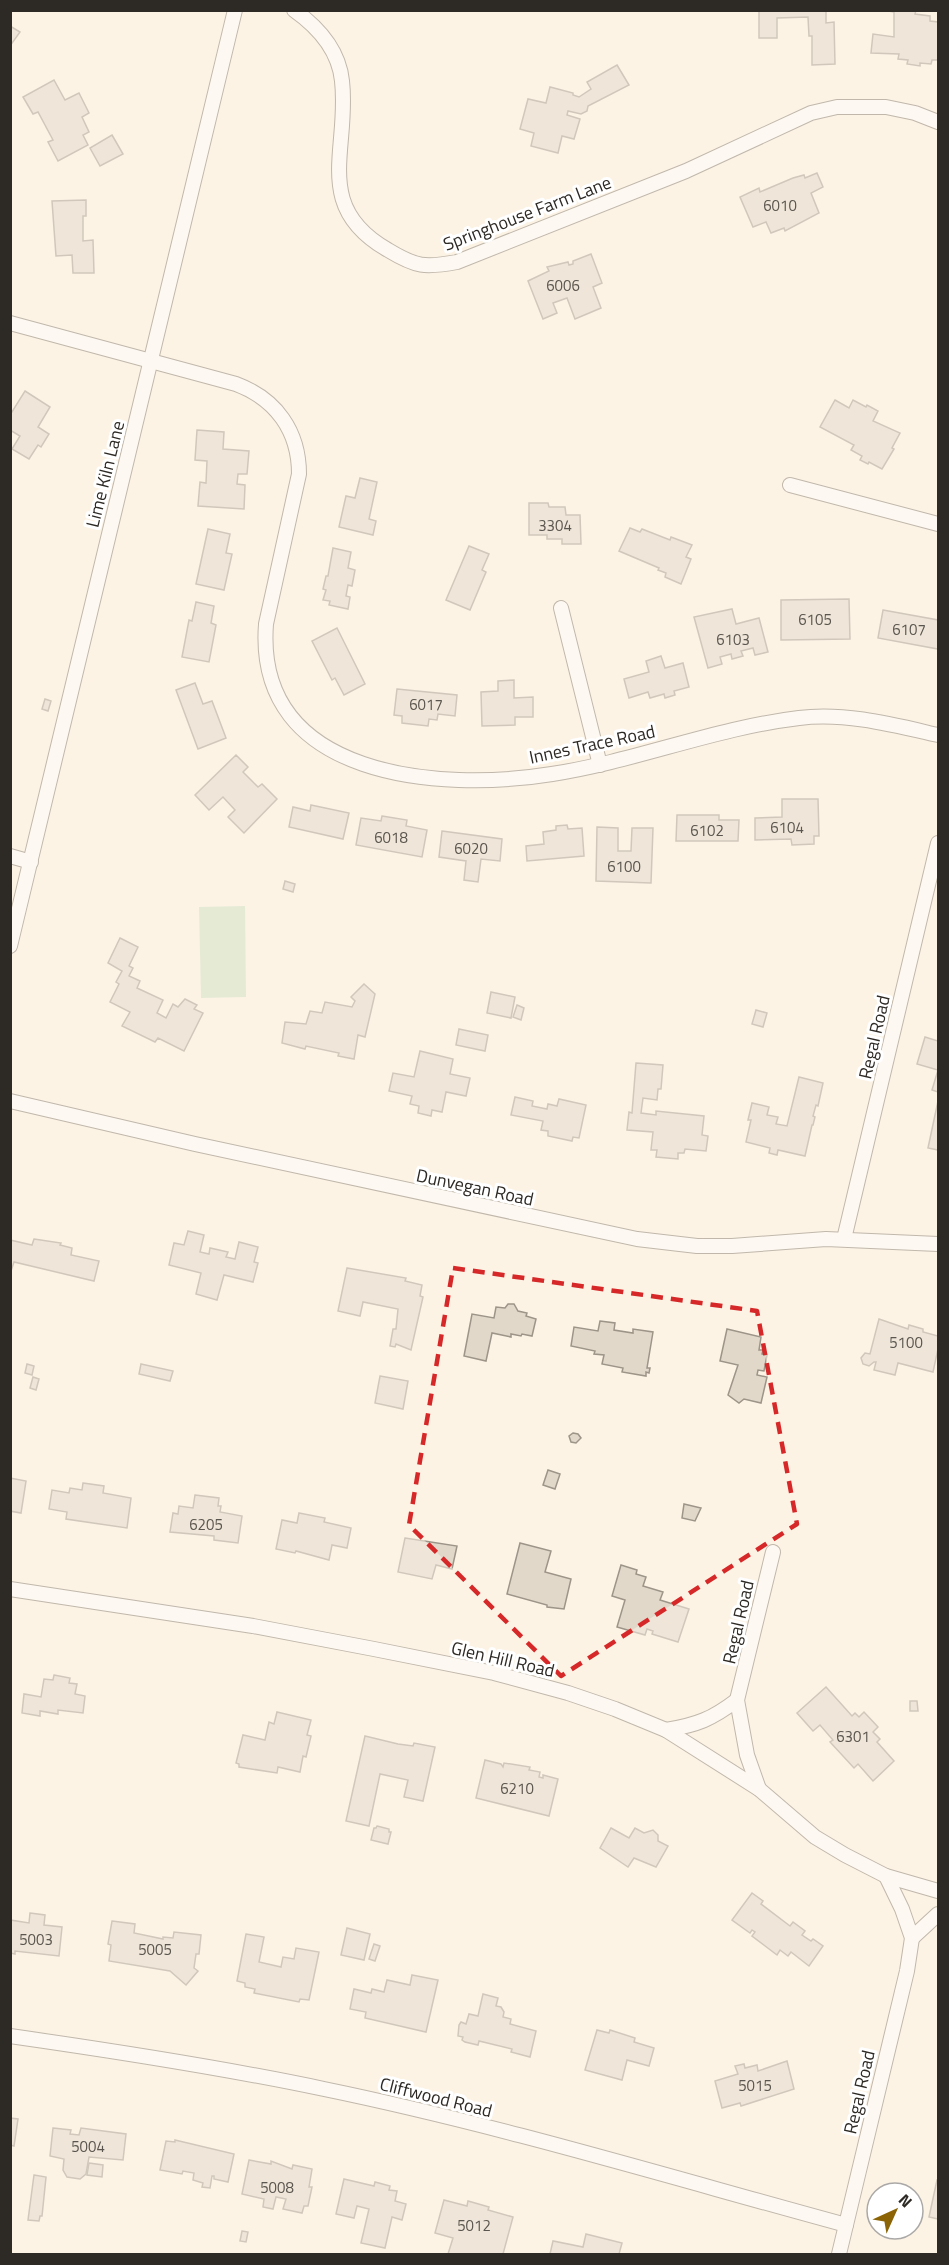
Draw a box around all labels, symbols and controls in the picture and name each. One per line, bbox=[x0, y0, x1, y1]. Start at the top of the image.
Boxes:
street label: Springhouse Farm Lane bbox=[439, 168, 615, 258]
house number: 6010 bbox=[763, 194, 797, 217]
house number: 6006 bbox=[546, 274, 580, 297]
street label: Lime Kiln Lane bbox=[79, 418, 131, 530]
house number: 3304 bbox=[538, 514, 572, 537]
house number: 6105 bbox=[798, 608, 832, 631]
house number: 6107 bbox=[892, 618, 926, 641]
house number: 6103 bbox=[716, 628, 750, 651]
house number: 6017 bbox=[409, 693, 443, 716]
street label: Innes Trace Road bbox=[527, 717, 657, 771]
house number: 6104 bbox=[770, 816, 804, 839]
house number: 6102 bbox=[690, 819, 724, 842]
house number: 6018 bbox=[374, 826, 408, 849]
house number: 6020 bbox=[454, 837, 488, 860]
house number: 6100 bbox=[607, 855, 641, 878]
street label: Regal Road bbox=[851, 992, 897, 1082]
street label: Dunvegan Road bbox=[414, 1161, 536, 1213]
house number: 5100 bbox=[889, 1331, 923, 1354]
house number: 6205 bbox=[189, 1513, 223, 1536]
street label: Regal Road bbox=[715, 1577, 761, 1667]
street label: Glen Hill Road bbox=[449, 1634, 557, 1684]
house number: 6301 bbox=[836, 1725, 870, 1748]
house number: 6210 bbox=[500, 1777, 534, 1800]
house number: 5003 bbox=[19, 1928, 53, 1951]
house number: 5005 bbox=[138, 1938, 172, 1961]
street label: Regal Road bbox=[836, 2047, 882, 2137]
street label: Cliffwood Road bbox=[377, 2070, 495, 2124]
house number: 5015 bbox=[738, 2074, 772, 2097]
house number: 5004 bbox=[71, 2135, 105, 2158]
house number: 5008 bbox=[260, 2176, 294, 2199]
north arrow bbox=[865, 2181, 925, 2241]
text: N bbox=[893, 2188, 918, 2213]
house number: 5012 bbox=[457, 2214, 491, 2237]

